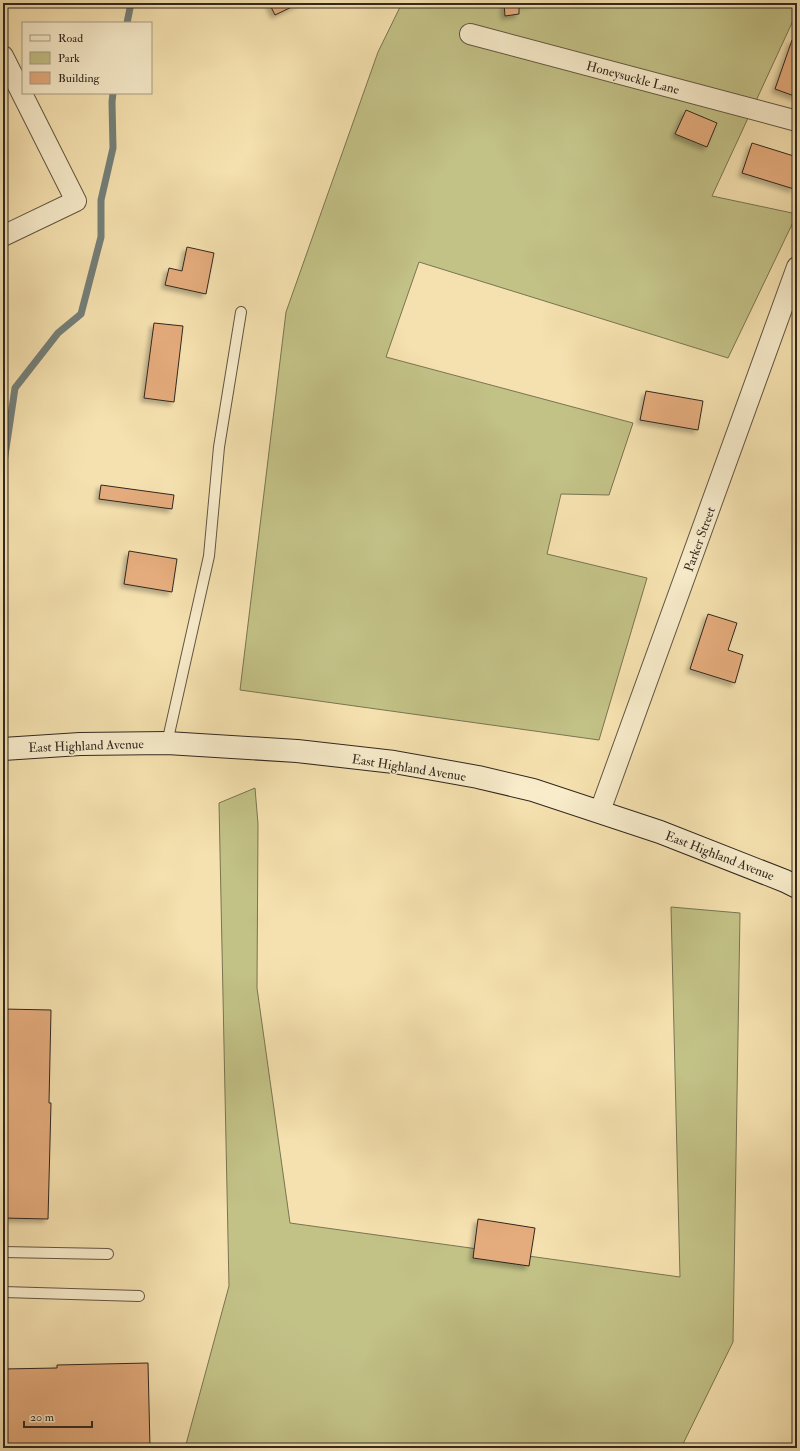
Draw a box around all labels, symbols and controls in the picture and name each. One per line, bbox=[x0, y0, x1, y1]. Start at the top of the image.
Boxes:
legend bbox=[22, 22, 152, 94]
text: Road bbox=[58, 31, 83, 46]
text: Park bbox=[58, 51, 80, 66]
street label: Honeysuckle Lane bbox=[584, 58, 682, 99]
text: Building bbox=[58, 71, 101, 86]
street label: Parker Street bbox=[681, 505, 719, 574]
street label: East Highland Avenue bbox=[28, 736, 145, 756]
street label: East Highland Avenue bbox=[351, 751, 468, 785]
street label: East Highland Avenue bbox=[663, 828, 777, 884]
scale bar bbox=[24, 1403, 92, 1429]
text: 20 m bbox=[30, 1410, 55, 1425]

